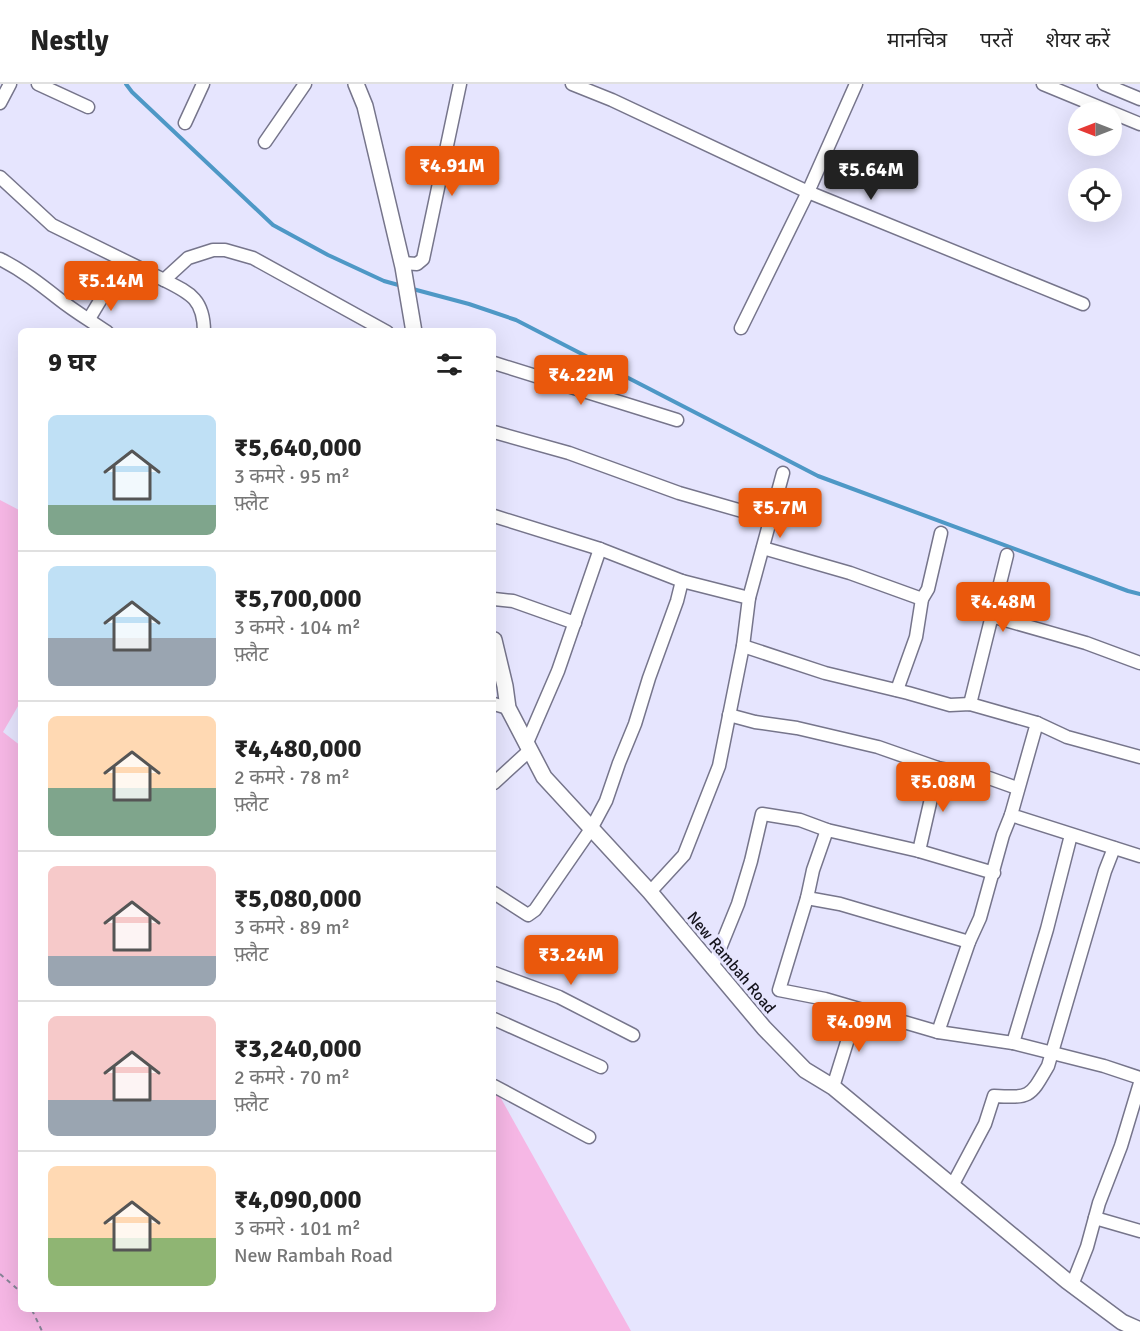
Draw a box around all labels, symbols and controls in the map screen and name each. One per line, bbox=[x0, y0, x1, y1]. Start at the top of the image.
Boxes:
text: Nestly bbox=[30, 24, 109, 58]
text: मानचित्र bbox=[887, 27, 947, 53]
text: परतें bbox=[980, 27, 1013, 53]
text: शेयर करें bbox=[1046, 27, 1110, 53]
north arrow bbox=[1068, 102, 1122, 156]
map controls bbox=[1068, 102, 1122, 222]
pin: ₹4.91M bbox=[403, 146, 501, 197]
pin: ₹5.64M bbox=[822, 150, 920, 201]
text: ₹4.91M bbox=[419, 153, 485, 178]
text: ₹5.64M bbox=[838, 157, 904, 182]
button: locate bbox=[1068, 168, 1122, 222]
pin: ₹5.14M bbox=[62, 261, 160, 312]
text: ₹5.14M bbox=[78, 268, 144, 293]
text: 9 घर bbox=[48, 347, 96, 379]
icon: filters bbox=[433, 348, 466, 381]
pin: ₹4.22M bbox=[532, 355, 630, 406]
text: ₹4.22M bbox=[548, 362, 614, 387]
text: ₹5,640,000 bbox=[234, 432, 362, 464]
icon: home bbox=[96, 439, 168, 511]
text: 3 कमरे · 95 m² bbox=[234, 464, 350, 489]
pin: ₹5.7M bbox=[738, 488, 822, 539]
text: फ़्लैट bbox=[234, 491, 269, 516]
text: ₹5.7M bbox=[753, 495, 807, 520]
pin: ₹4.48M bbox=[954, 582, 1052, 633]
text: ₹5,700,000 bbox=[234, 583, 362, 615]
text: ₹4.48M bbox=[970, 589, 1036, 614]
icon: home bbox=[96, 590, 168, 662]
text: 3 कमरे · 104 m² bbox=[234, 615, 361, 640]
text: फ़्लैट bbox=[234, 642, 269, 667]
text: ₹4,480,000 bbox=[234, 733, 362, 765]
icon: home bbox=[96, 740, 168, 812]
pin: ₹5.08M bbox=[894, 762, 992, 813]
text: 2 कमरे · 78 m² bbox=[234, 765, 350, 790]
text: ₹5.08M bbox=[910, 769, 976, 794]
text: फ़्लैट bbox=[234, 792, 269, 817]
text: ₹5,080,000 bbox=[234, 883, 362, 915]
icon: home bbox=[96, 890, 168, 962]
street label: New Rambah Road bbox=[683, 908, 780, 1018]
text: 3 कमरे · 89 m² bbox=[234, 915, 350, 940]
pin: ₹3.24M bbox=[522, 935, 620, 986]
text: फ़्लैट bbox=[234, 942, 269, 967]
text: ₹3.24M bbox=[538, 942, 604, 967]
pin: ₹4.09M bbox=[810, 1002, 908, 1053]
text: ₹4.09M bbox=[826, 1009, 892, 1034]
text: ₹3,240,000 bbox=[234, 1033, 362, 1065]
icon: home bbox=[96, 1040, 168, 1112]
text: 2 कमरे · 70 m² bbox=[234, 1065, 350, 1090]
text: फ़्लैट bbox=[234, 1092, 269, 1117]
text: ₹4,090,000 bbox=[234, 1184, 362, 1216]
icon: home bbox=[96, 1190, 168, 1262]
text: 3 कमरे · 101 m² bbox=[234, 1216, 361, 1241]
text: New Rambah Road bbox=[234, 1243, 393, 1268]

